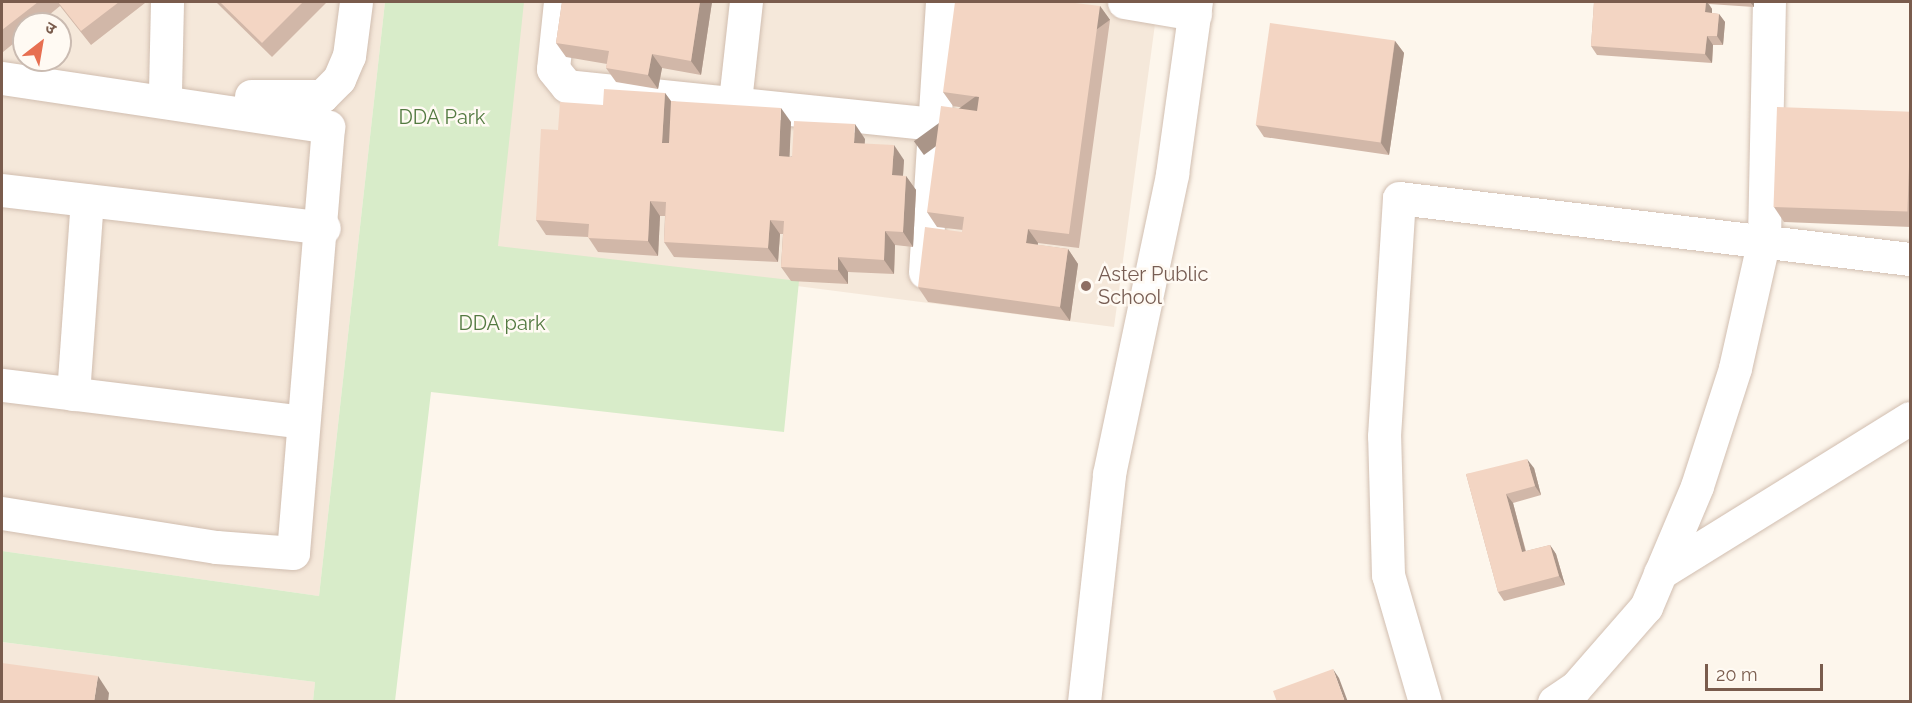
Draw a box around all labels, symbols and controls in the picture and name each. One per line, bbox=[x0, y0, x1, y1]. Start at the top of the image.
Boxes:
north arrow bbox=[12, 12, 72, 72]
text: उ bbox=[42, 17, 59, 38]
park label: DDA Park bbox=[398, 105, 486, 129]
place label: Aster Public School bbox=[1098, 262, 1209, 309]
marker: Aster Public School bbox=[1079, 279, 1093, 293]
park label: DDA park bbox=[458, 311, 546, 335]
scale bar bbox=[1708, 652, 1826, 690]
text: 20 m bbox=[1716, 664, 1758, 685]

